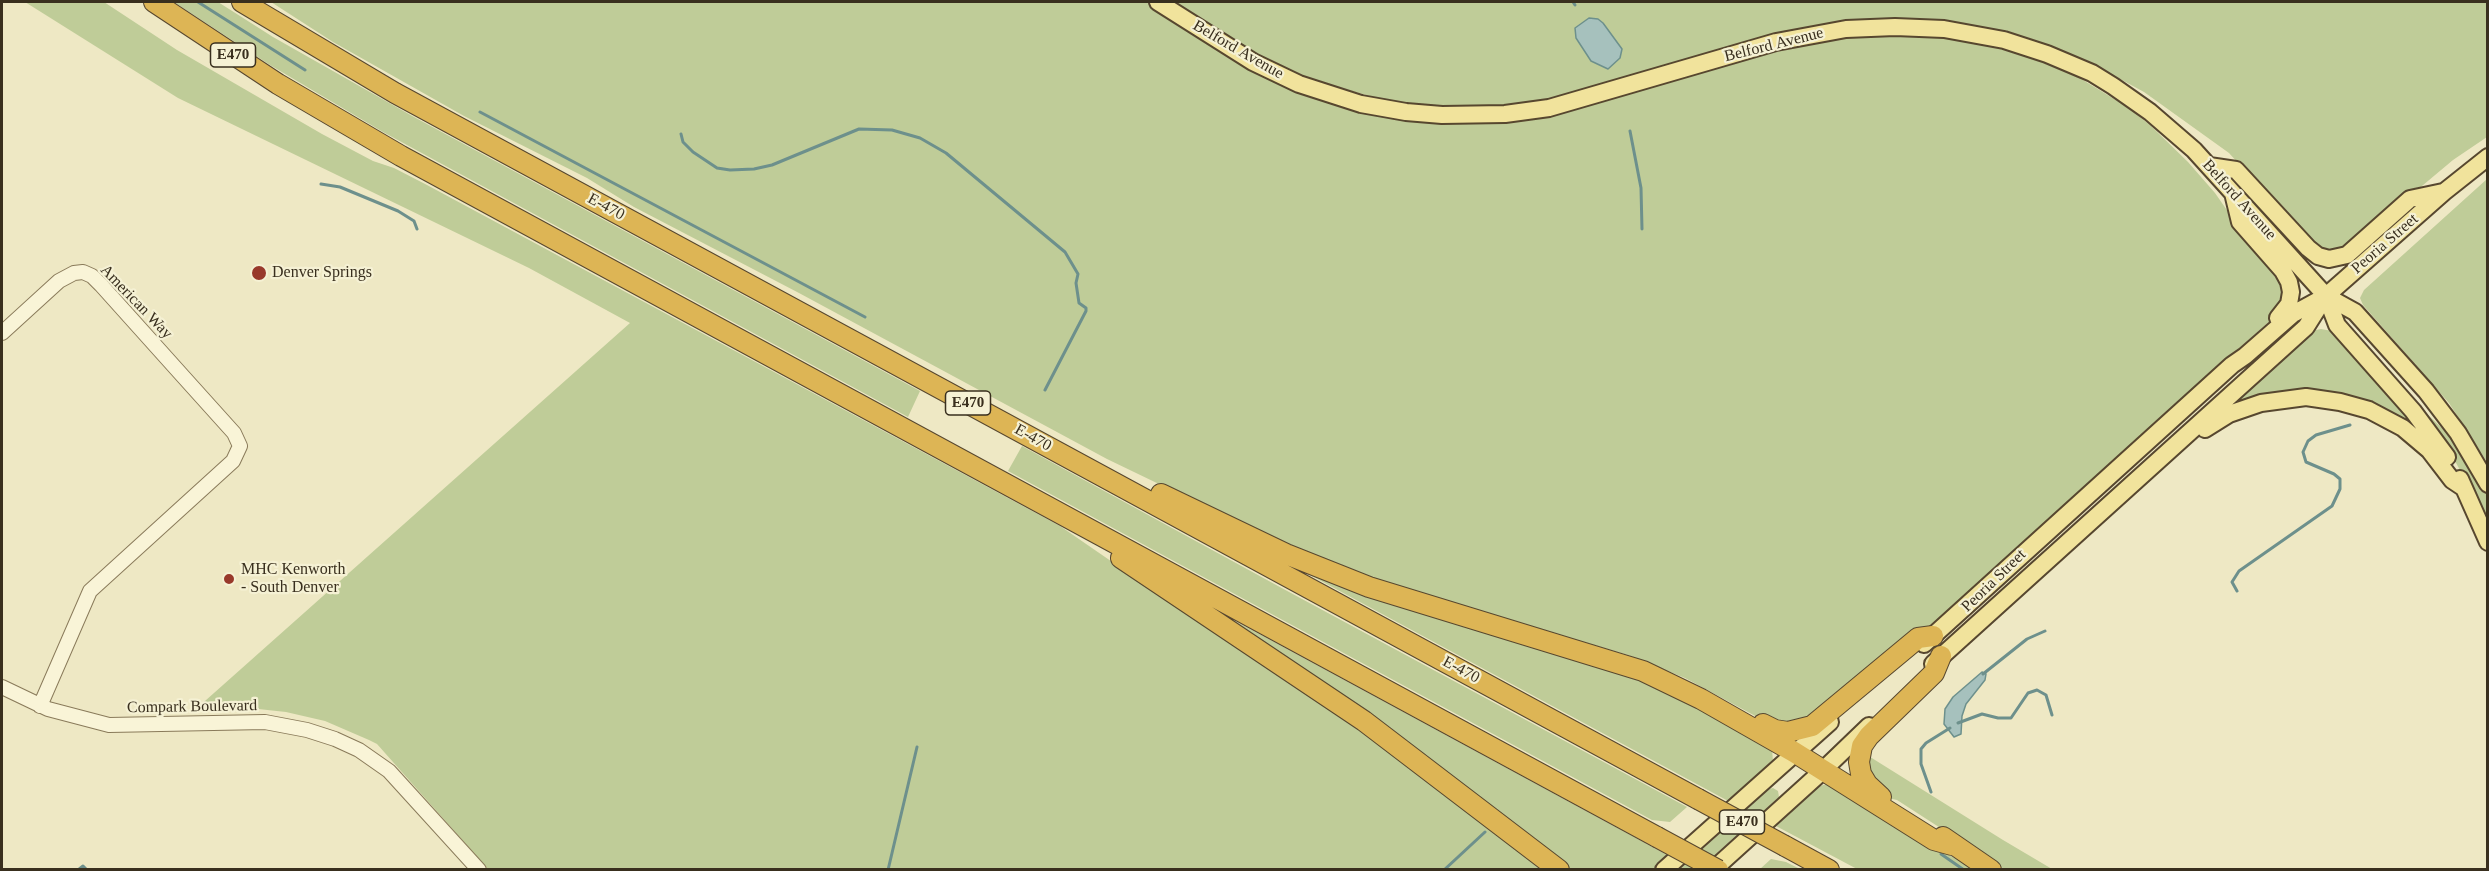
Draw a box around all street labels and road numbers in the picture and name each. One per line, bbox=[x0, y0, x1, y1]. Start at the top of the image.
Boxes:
street label: Belford Avenue bbox=[1189, 16, 1287, 84]
street label: Belford Avenue bbox=[1722, 23, 1826, 67]
road number: E470 bbox=[210, 43, 256, 67]
street label: Belford Avenue bbox=[2198, 156, 2280, 244]
street label: E-470 bbox=[584, 189, 628, 225]
street label: Peoria Street bbox=[2348, 210, 2422, 278]
street label: American Way bbox=[96, 261, 176, 343]
road number: E470 bbox=[946, 391, 990, 415]
street label: E-470 bbox=[1011, 420, 1055, 456]
street label: Peoria Street bbox=[1958, 546, 2030, 616]
street label: E-470 bbox=[1439, 652, 1483, 688]
street label: Compark Boulevard bbox=[127, 696, 257, 718]
road number: E470 bbox=[1720, 810, 1764, 834]

